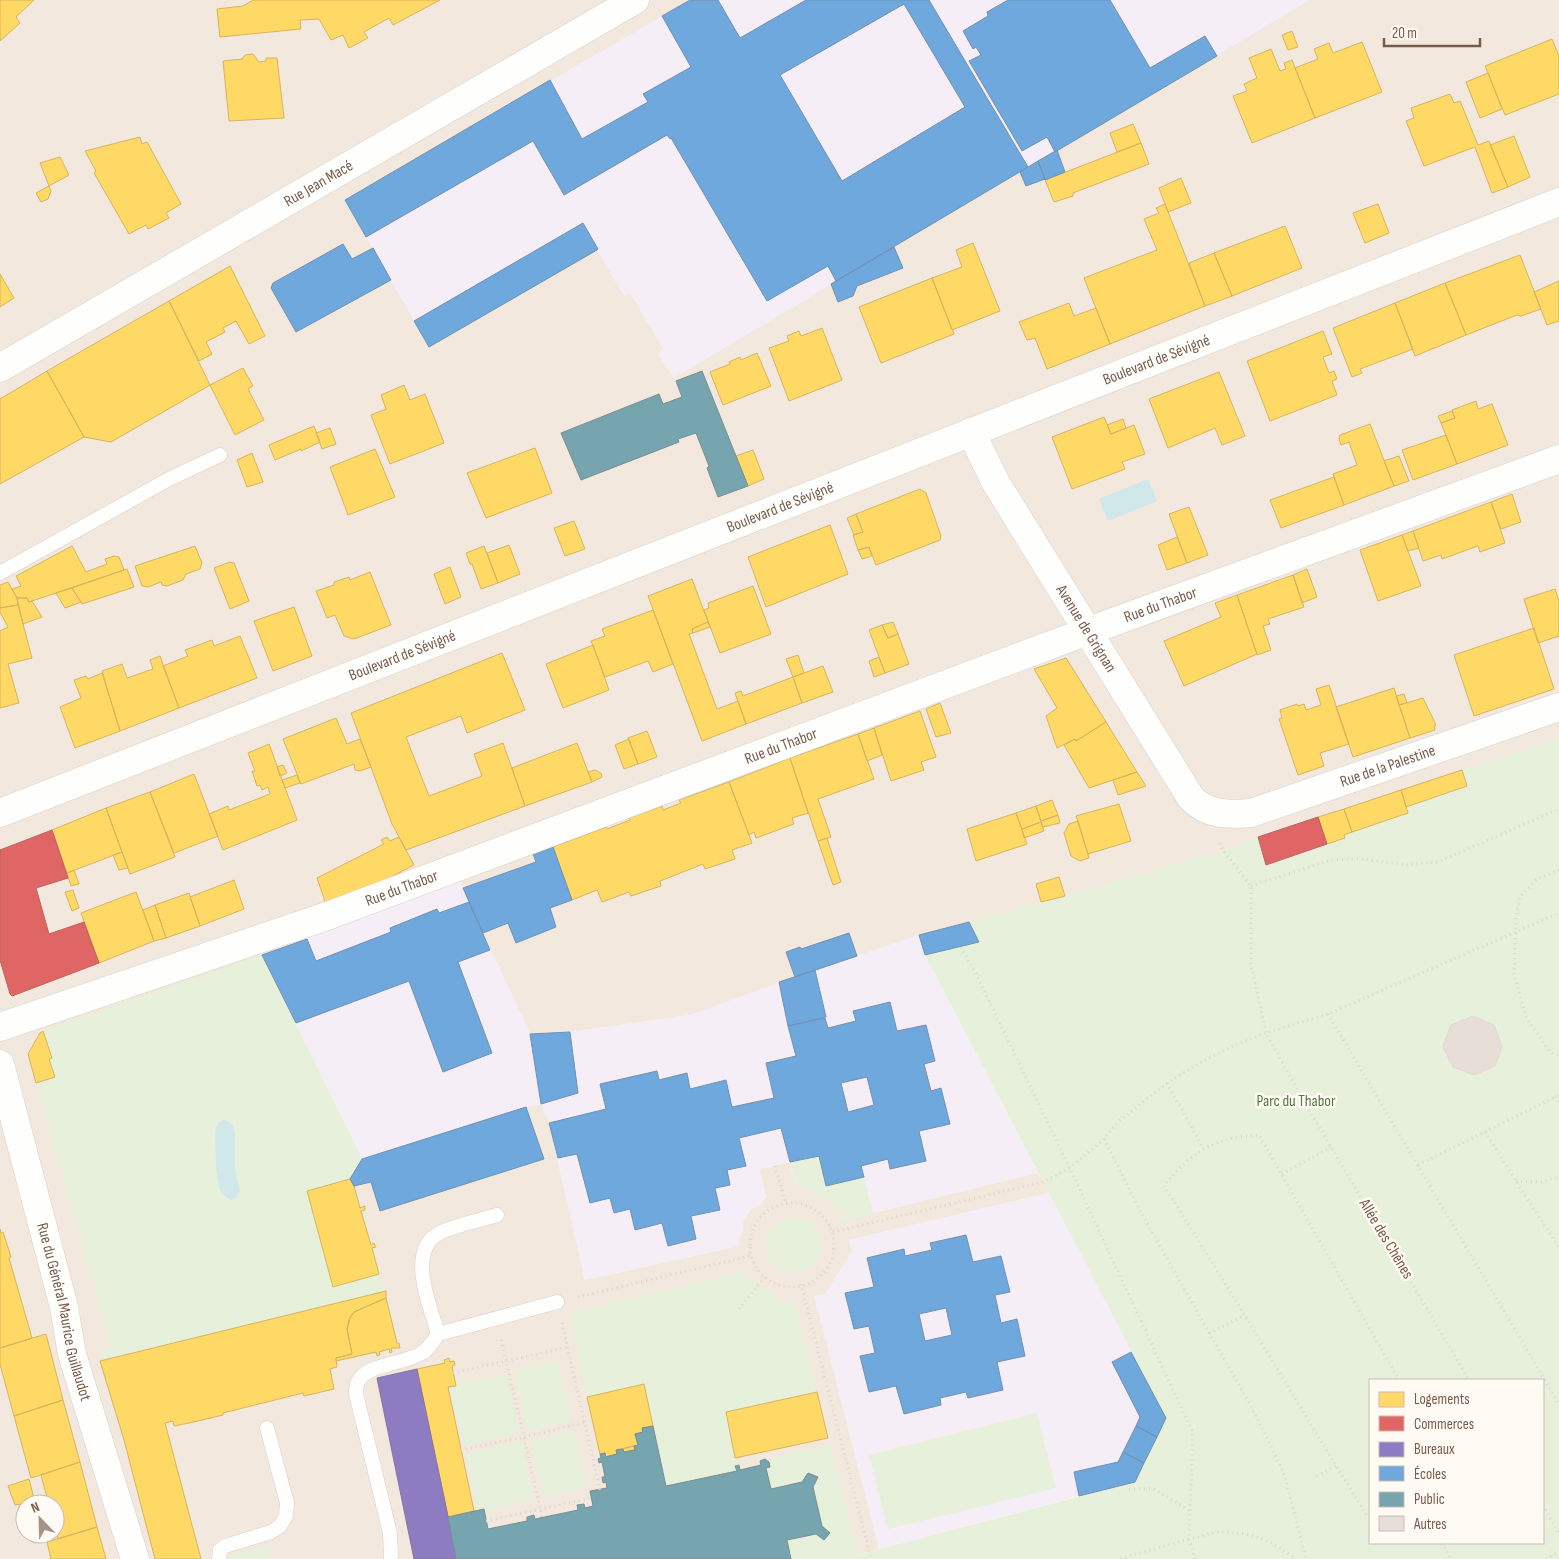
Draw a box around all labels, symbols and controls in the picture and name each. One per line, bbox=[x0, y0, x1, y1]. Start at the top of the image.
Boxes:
scale bar bbox=[1384, 15, 1480, 47]
text: 20 m bbox=[1392, 24, 1417, 43]
street label: Rue Jean Macé bbox=[280, 156, 356, 211]
street label: Boulevard de Sévigné bbox=[1100, 330, 1213, 389]
street label: Boulevard de Sévigné bbox=[724, 478, 836, 537]
street label: Avenue de Grignan bbox=[1051, 581, 1120, 676]
street label: Rue du Thabor bbox=[1121, 583, 1200, 627]
street label: Boulevard de Sévigné bbox=[346, 626, 458, 685]
street label: Rue du Thabor bbox=[742, 724, 820, 768]
street label: Rue de la Palestine bbox=[1337, 741, 1438, 791]
street label: Rue du Thabor bbox=[363, 866, 441, 910]
park label: Parc du Thabor bbox=[1256, 1092, 1336, 1111]
street label: Allée des Chênes bbox=[1354, 1195, 1417, 1283]
street label: Rue du Général Maurice Guillaudot bbox=[33, 1221, 95, 1403]
legend bbox=[1369, 1379, 1544, 1544]
text: Logements bbox=[1414, 1390, 1470, 1409]
text: Commerces bbox=[1414, 1415, 1474, 1434]
text: Bureaux bbox=[1414, 1440, 1455, 1459]
text: Écoles bbox=[1414, 1465, 1446, 1484]
text: Public bbox=[1414, 1490, 1445, 1509]
north arrow bbox=[15, 1494, 65, 1544]
text: N bbox=[28, 1498, 42, 1517]
text: Autres bbox=[1413, 1515, 1447, 1534]

